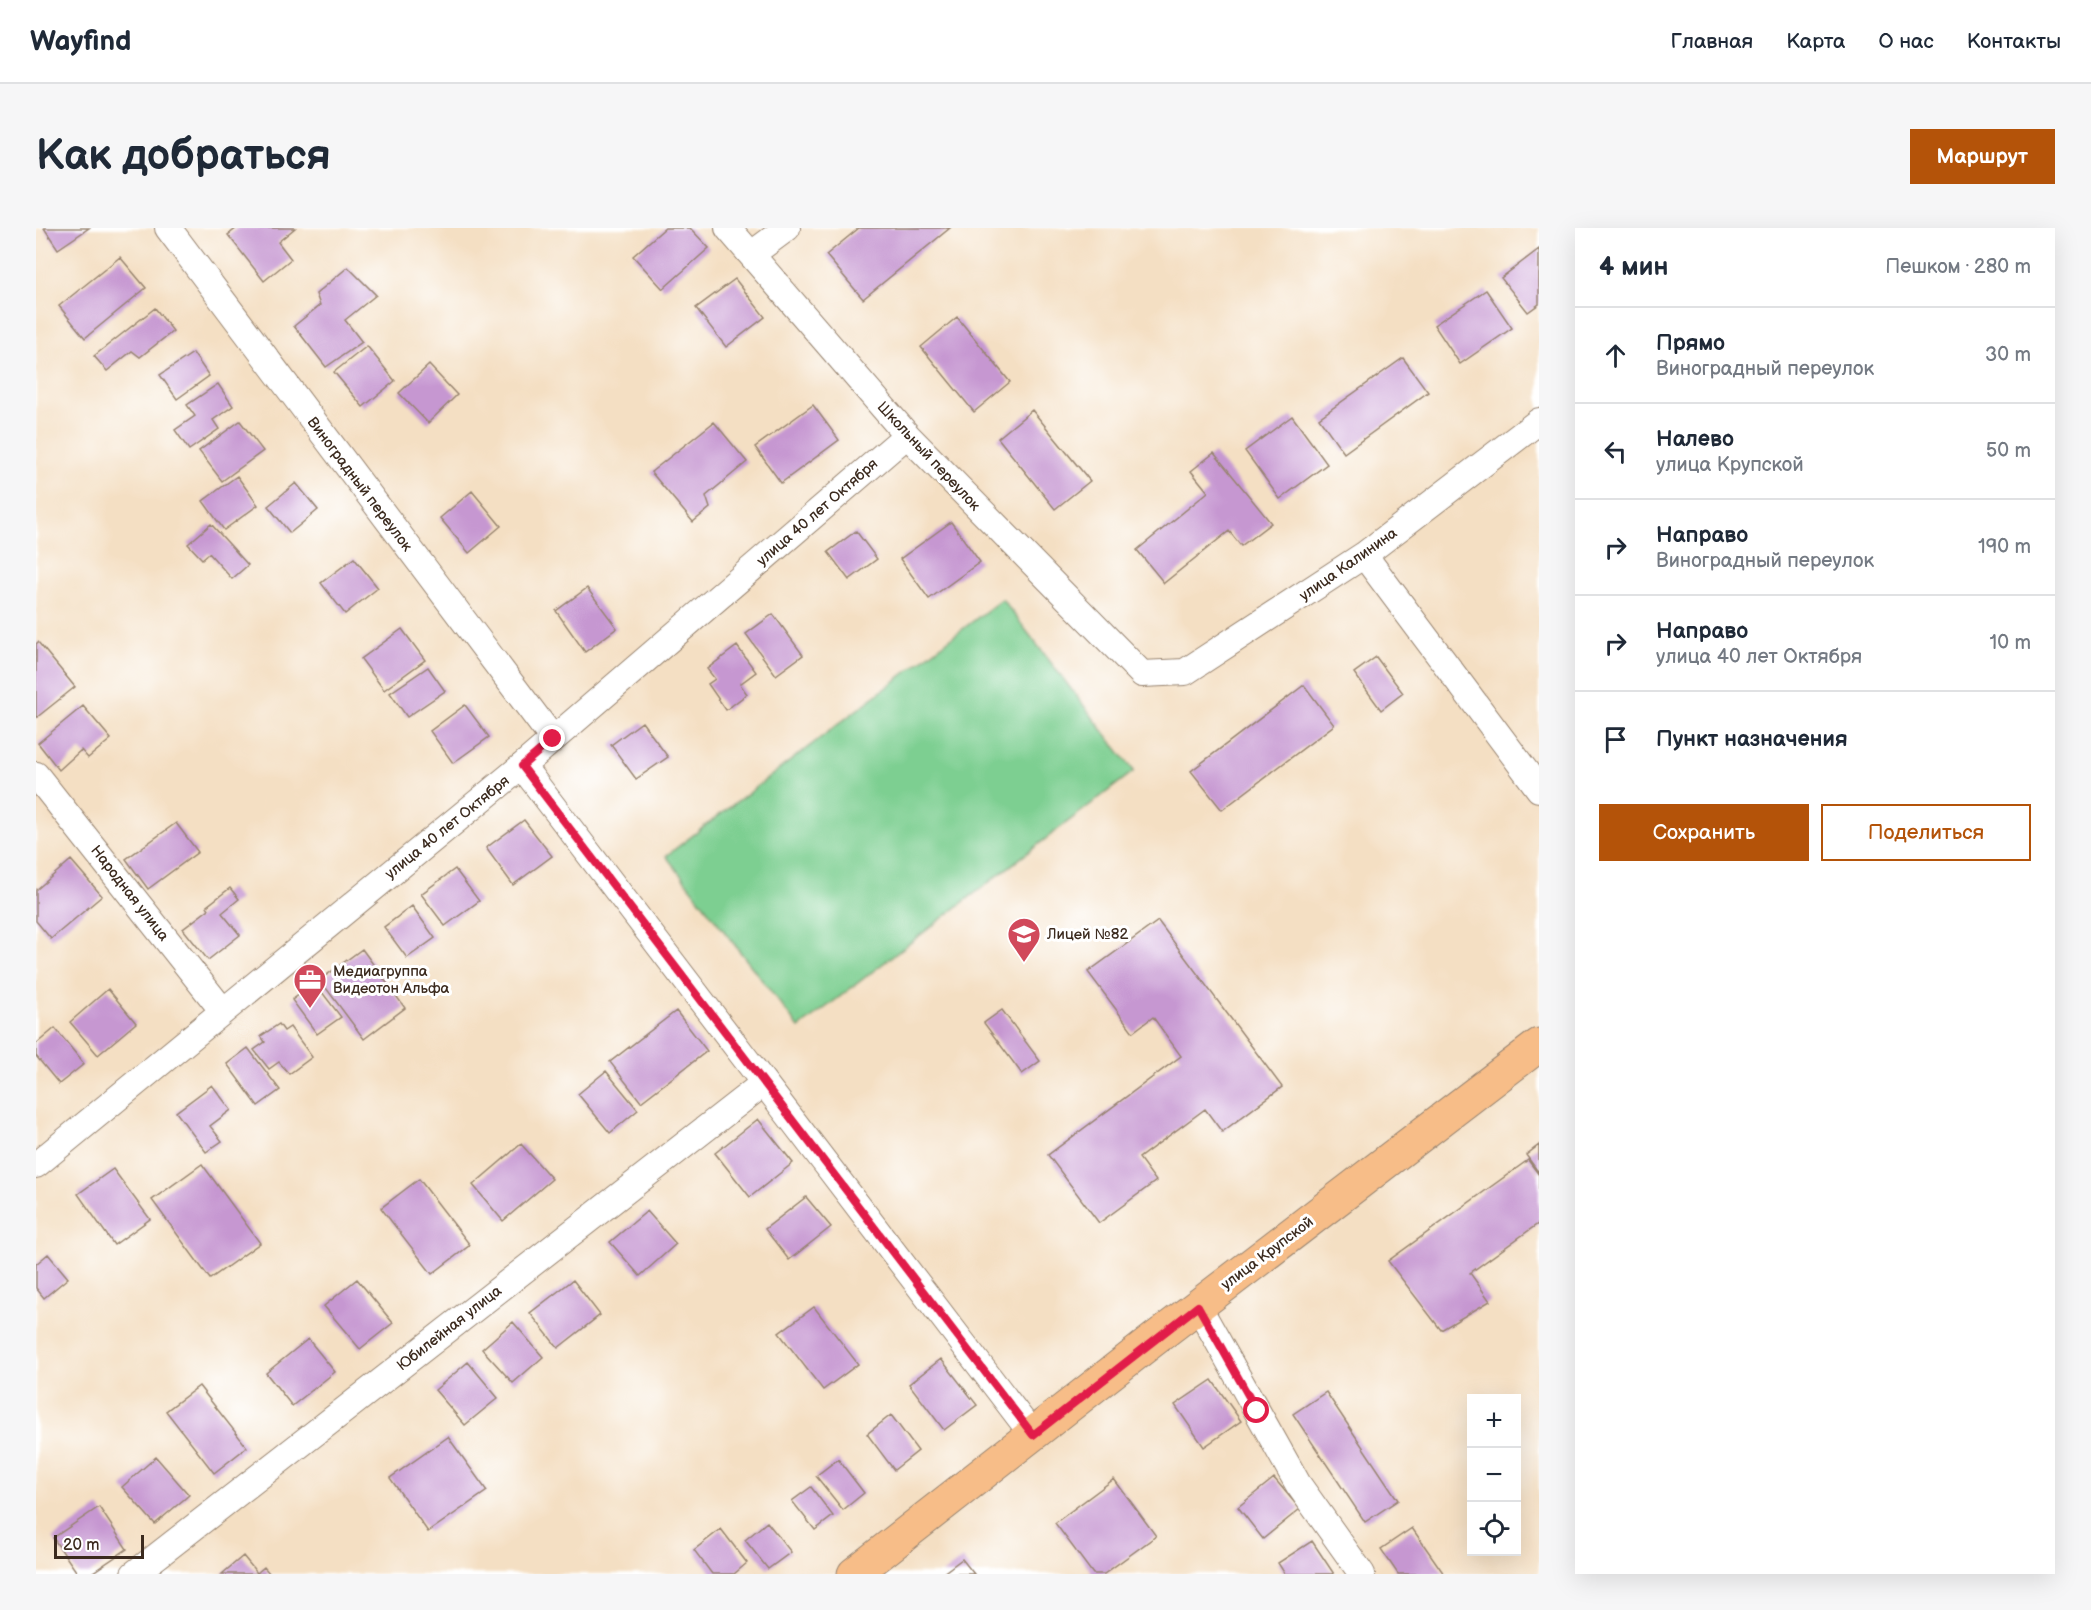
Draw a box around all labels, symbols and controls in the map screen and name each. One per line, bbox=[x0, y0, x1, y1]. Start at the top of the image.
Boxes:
text: Wayfind bbox=[30, 25, 131, 58]
text: Главная bbox=[1670, 29, 1753, 54]
text: Карта bbox=[1786, 29, 1845, 54]
text: О нас bbox=[1878, 29, 1934, 54]
text: Контакты bbox=[1967, 29, 2061, 54]
button: Маршрут bbox=[1910, 129, 2055, 184]
text: Как добраться bbox=[36, 131, 331, 182]
text: 4 мин bbox=[1599, 252, 1668, 283]
text: Пешком · 280 m bbox=[1885, 255, 2031, 279]
text: Прямо bbox=[1656, 330, 1725, 357]
icon: ahead bbox=[1599, 339, 1632, 372]
text: 30 m bbox=[1985, 343, 2031, 367]
text: Виноградный переулок bbox=[1656, 357, 1874, 381]
street label: Школьный переулок bbox=[873, 398, 984, 515]
street label: Виноградный переулок bbox=[303, 413, 416, 555]
text: Налево bbox=[1656, 426, 1734, 453]
icon: left bbox=[1599, 435, 1632, 468]
text: 50 m bbox=[1986, 439, 2031, 463]
text: улица Крупской bbox=[1656, 453, 1804, 477]
street label: улица 40 лет Октября bbox=[753, 455, 882, 570]
text: Направо bbox=[1656, 522, 1748, 549]
street label: улица Калинина bbox=[1296, 524, 1401, 605]
icon: right bbox=[1599, 531, 1632, 564]
text: 190 m bbox=[1978, 535, 2031, 559]
text: Виноградный переулок bbox=[1656, 549, 1874, 573]
text: Направо bbox=[1656, 618, 1748, 645]
icon: right bbox=[1599, 627, 1632, 660]
text: 10 m bbox=[1990, 631, 2031, 655]
text: улица 40 лет Октября bbox=[1656, 645, 1862, 669]
icon: arrive bbox=[1599, 723, 1632, 756]
route end bbox=[539, 725, 565, 751]
text: Пункт назначения bbox=[1656, 726, 1848, 753]
street label: улица 40 лет Октября bbox=[381, 771, 513, 883]
button: Сохранить bbox=[1599, 804, 1809, 861]
button: Поделиться bbox=[1821, 804, 2031, 861]
street label: Народная улица bbox=[86, 842, 173, 945]
school or university icon: Лицей №82 bbox=[1006, 916, 1042, 963]
place label: Лицей №82 bbox=[1046, 925, 1129, 944]
office icon: Медиагруппа Видеотон Альфа bbox=[292, 962, 328, 1009]
place label: Медиагруппа Видеотон Альфа bbox=[333, 962, 450, 998]
street label: улица Крупской bbox=[1217, 1212, 1317, 1294]
street label: Юбилейная улица bbox=[393, 1281, 506, 1375]
map controls bbox=[1467, 1394, 1521, 1556]
button: + bbox=[1467, 1394, 1521, 1448]
route start bbox=[1243, 1397, 1269, 1423]
button: − bbox=[1467, 1448, 1521, 1502]
button: locate bbox=[1467, 1502, 1521, 1556]
scale bar bbox=[54, 1532, 144, 1560]
text: 20 m bbox=[63, 1536, 99, 1555]

